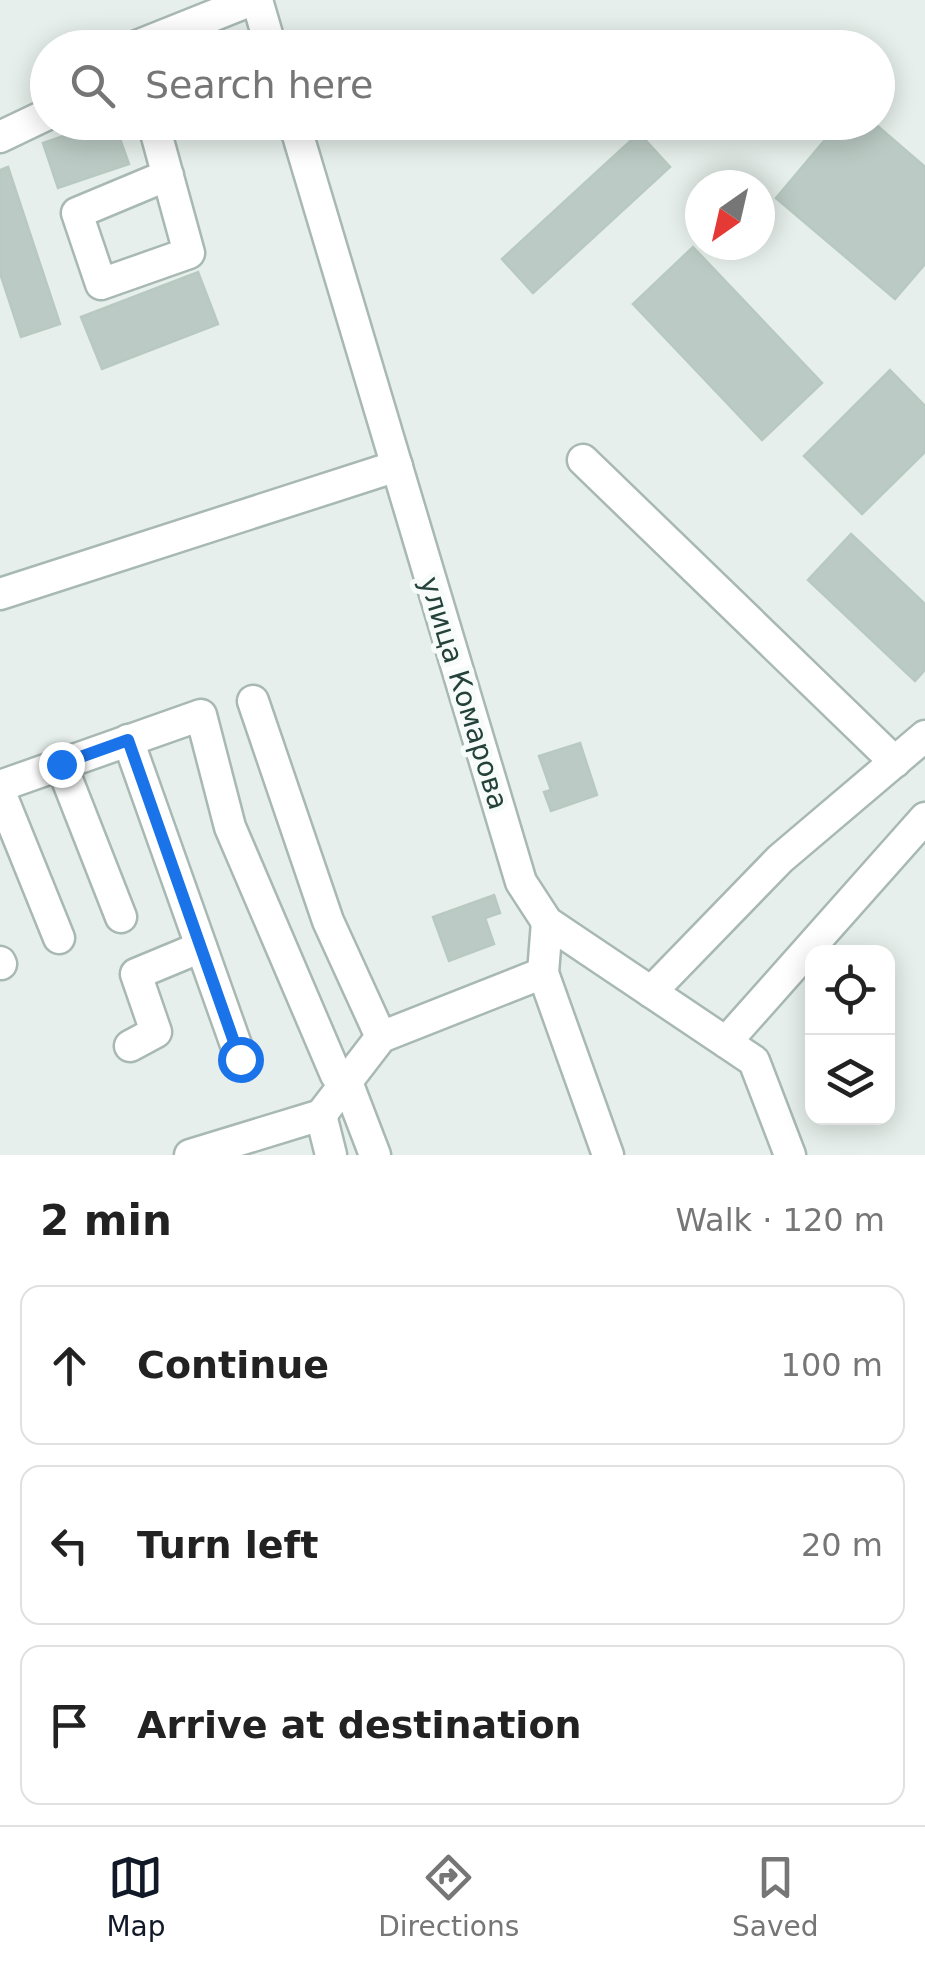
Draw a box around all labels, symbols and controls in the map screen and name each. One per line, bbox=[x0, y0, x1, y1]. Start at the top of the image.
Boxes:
search box bbox=[30, 30, 895, 140]
icon: search bbox=[65, 58, 120, 113]
text: Search here bbox=[145, 63, 373, 107]
north arrow bbox=[685, 170, 775, 260]
street label: улица Комарова bbox=[413, 573, 515, 813]
route end bbox=[39, 742, 85, 788]
map controls bbox=[805, 945, 895, 1125]
button: locate bbox=[805, 945, 895, 1035]
button: layers bbox=[805, 1035, 895, 1125]
route start bbox=[218, 1037, 264, 1083]
text: 2 min bbox=[40, 1196, 172, 1245]
text: Walk · 120 m bbox=[675, 1201, 885, 1239]
icon: ahead bbox=[42, 1338, 97, 1393]
text: Continue bbox=[137, 1343, 329, 1387]
text: 100 m bbox=[781, 1346, 883, 1384]
icon: left bbox=[42, 1518, 97, 1573]
text: Turn left bbox=[137, 1523, 318, 1567]
text: 20 m bbox=[801, 1526, 883, 1564]
icon: arrive bbox=[42, 1698, 97, 1753]
text: Arrive at destination bbox=[137, 1703, 582, 1747]
tab: Map bbox=[106, 1850, 165, 1943]
tab: Directions bbox=[378, 1850, 519, 1943]
tab: Saved bbox=[732, 1850, 819, 1943]

